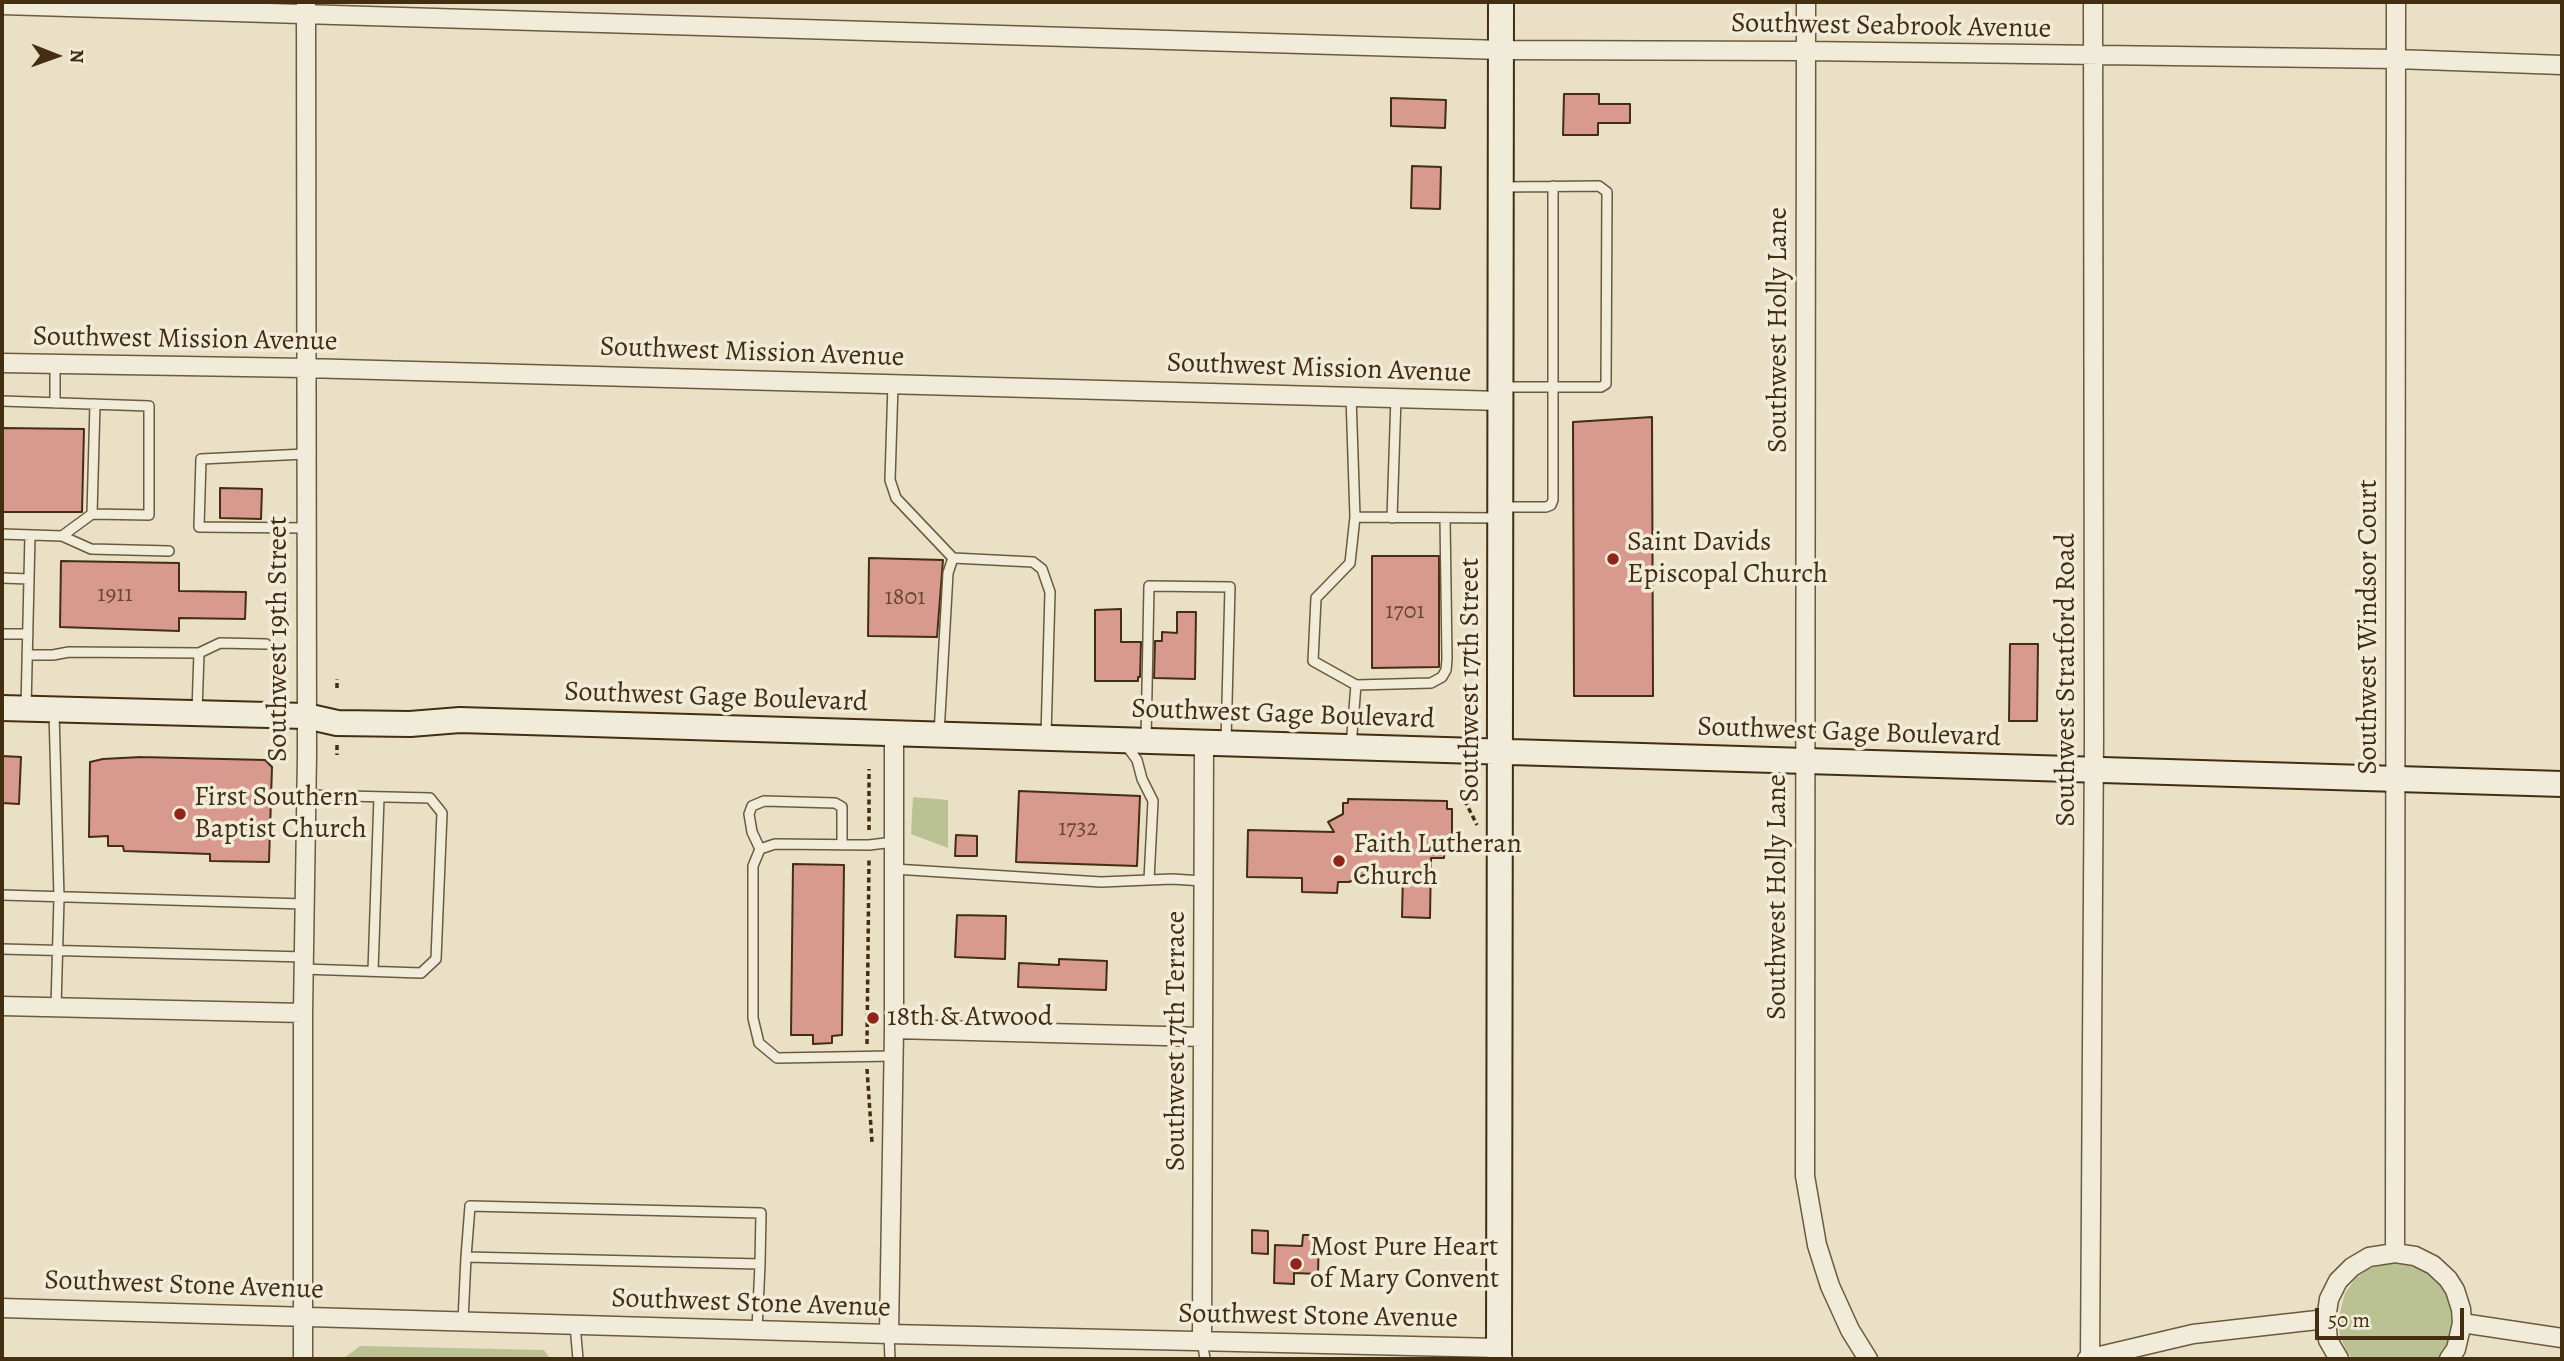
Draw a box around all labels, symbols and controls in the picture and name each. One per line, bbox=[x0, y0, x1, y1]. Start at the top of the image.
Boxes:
street label: Southwest Seabrook Avenue bbox=[1731, 7, 2051, 47]
north arrow bbox=[21, 21, 91, 91]
text: N bbox=[64, 49, 90, 64]
street label: Southwest Holly Lane bbox=[1762, 207, 1796, 453]
street label: Southwest Mission Avenue bbox=[32, 321, 338, 359]
street label: Southwest Mission Avenue bbox=[599, 331, 905, 375]
street label: Southwest Mission Avenue bbox=[1166, 347, 1472, 391]
street label: Southwest Windsor Court bbox=[2352, 479, 2386, 775]
street label: Southwest 19th Street bbox=[262, 516, 296, 762]
place label: Saint Davids Episcopal Church bbox=[1627, 526, 1828, 592]
street label: Southwest Stratford Road bbox=[2050, 533, 2084, 827]
marker: Saint Davids Episcopal Church bbox=[1605, 551, 1621, 567]
street label: Southwest 17th Street bbox=[1454, 558, 1488, 802]
house number: 1911 bbox=[97, 581, 133, 609]
house number: 1801 bbox=[885, 584, 925, 612]
house number: 1701 bbox=[1385, 598, 1425, 626]
street label: Southwest Gage Boulevard bbox=[564, 676, 868, 720]
street label: Southwest Gage Boulevard bbox=[1131, 693, 1435, 737]
street label: Southwest Gage Boulevard bbox=[1697, 711, 2001, 755]
street label: Southwest Holly Lane bbox=[1761, 774, 1795, 1020]
place label: First Southern Baptist Church bbox=[194, 781, 367, 847]
marker: First Southern Baptist Church bbox=[172, 806, 188, 822]
house number: 1732 bbox=[1058, 815, 1098, 843]
place label: Faith Lutheran Church bbox=[1353, 828, 1522, 894]
marker: Faith Lutheran Church bbox=[1331, 853, 1347, 869]
street label: Southwest 17th Terrace bbox=[1160, 911, 1194, 1171]
place label: 18th & Atwood bbox=[887, 1001, 1053, 1035]
marker: 18th & Atwood bbox=[865, 1010, 881, 1026]
place label: Most Pure Heart of Mary Convent bbox=[1310, 1231, 1499, 1297]
marker: Most Pure Heart of Mary Convent bbox=[1288, 1256, 1304, 1272]
street label: Southwest Stone Avenue bbox=[44, 1264, 324, 1308]
street label: Southwest Stone Avenue bbox=[611, 1282, 891, 1326]
scale bar bbox=[2319, 1294, 2468, 1338]
street label: Southwest Stone Avenue bbox=[1178, 1298, 1458, 1336]
text: 50 m bbox=[2328, 1306, 2370, 1334]

